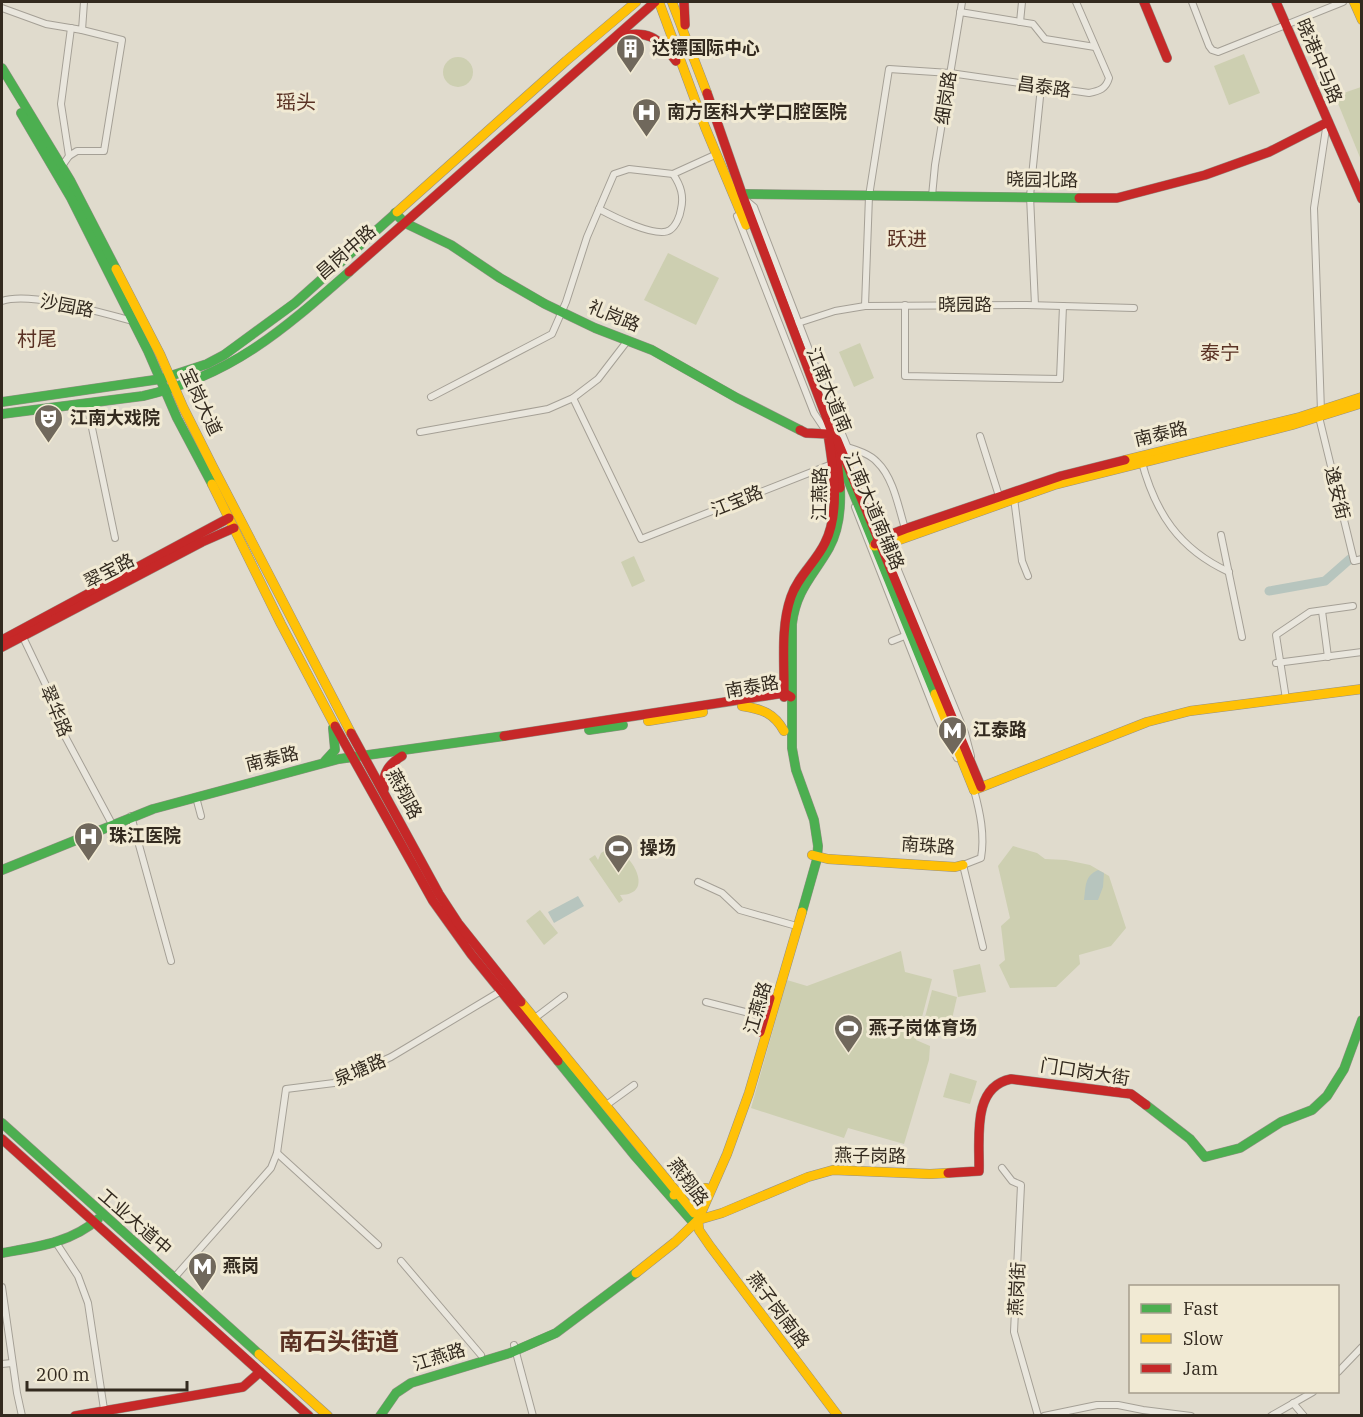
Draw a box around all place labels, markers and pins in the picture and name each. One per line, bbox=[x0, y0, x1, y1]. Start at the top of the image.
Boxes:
building icon: 达镖国际中心 bbox=[615, 32, 647, 74]
place label: 达镖国际中心 bbox=[652, 36, 760, 59]
hospital icon: 南方医科大学口腔医院 bbox=[630, 96, 662, 138]
place label: 南方医科大学口腔医院 bbox=[667, 100, 847, 123]
theatre icon: 江南大戏院 bbox=[33, 402, 65, 444]
place label: 江南大戏院 bbox=[70, 406, 160, 429]
metro station icon: 江泰路 bbox=[936, 714, 968, 756]
place label: 江泰路 bbox=[973, 718, 1027, 741]
hospital icon: 珠江医院 bbox=[72, 820, 104, 862]
place label: 珠江医院 bbox=[109, 824, 181, 847]
sports icon: 操场 bbox=[603, 832, 635, 874]
place label: 操场 bbox=[640, 836, 676, 859]
sports icon: 燕子岗体育场 bbox=[832, 1012, 864, 1054]
place label: 燕子岗体育场 bbox=[869, 1016, 977, 1039]
metro station icon: 燕岗 bbox=[186, 1250, 218, 1292]
place label: 燕岗 bbox=[223, 1254, 259, 1277]

